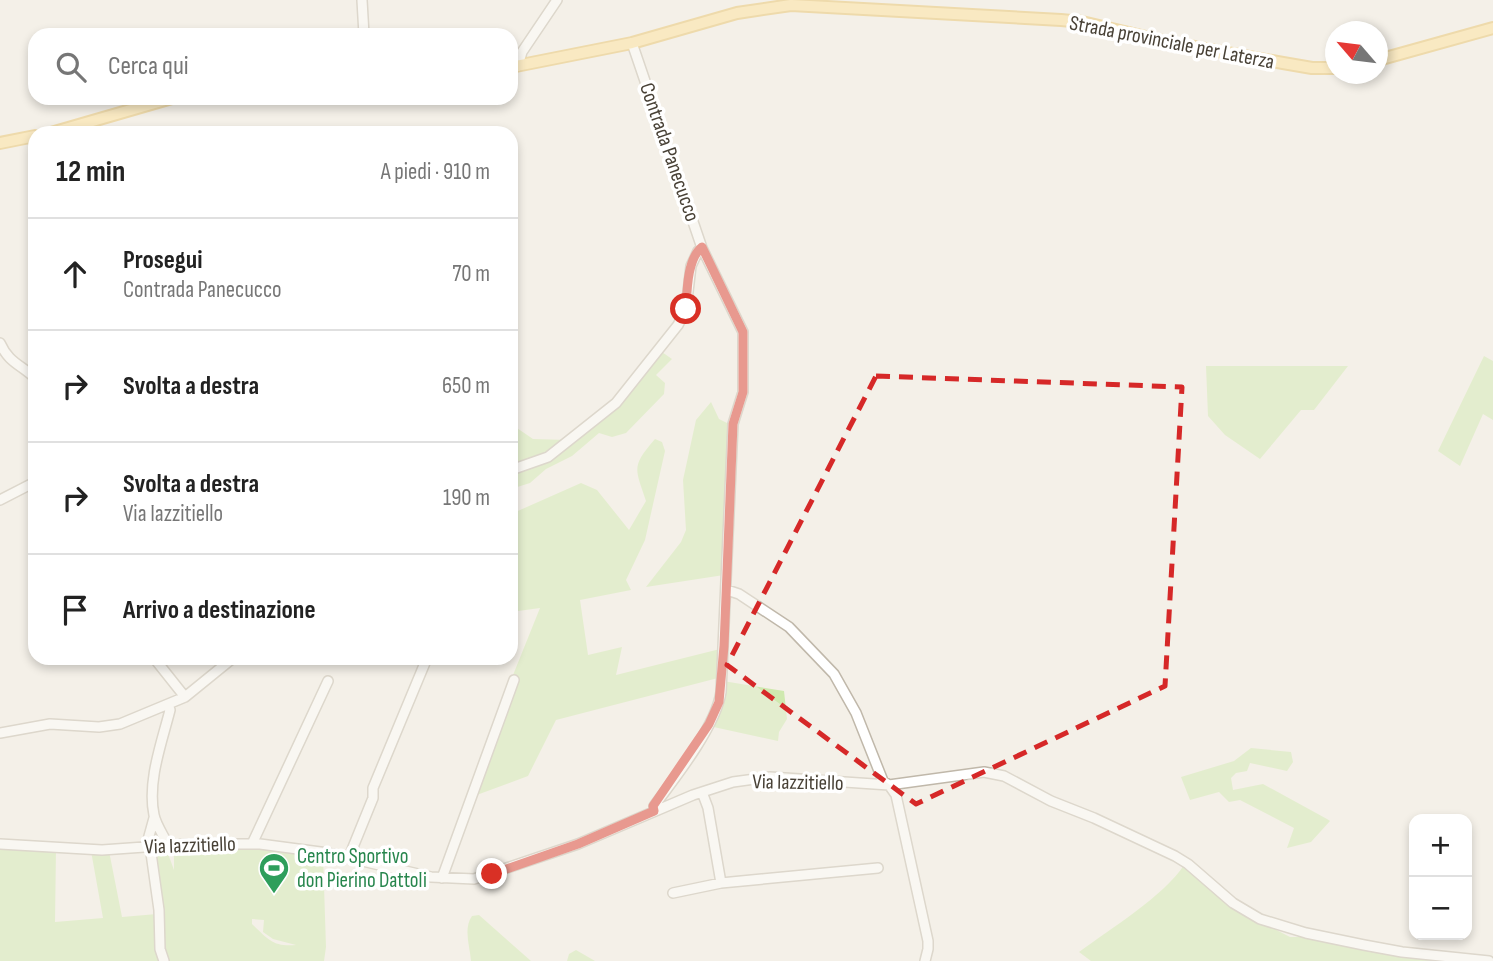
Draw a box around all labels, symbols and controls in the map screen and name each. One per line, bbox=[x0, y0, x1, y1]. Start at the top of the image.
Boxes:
street label: Strada provinciale per Laterza bbox=[1067, 10, 1276, 75]
north arrow bbox=[1325, 21, 1388, 84]
search box bbox=[28, 28, 518, 105]
icon: search bbox=[52, 48, 90, 86]
text: Cerca qui bbox=[108, 51, 189, 82]
street label: Contrada Panecucco bbox=[634, 80, 705, 225]
text: 12 min bbox=[56, 154, 125, 190]
text: A piedi · 910 m bbox=[381, 158, 490, 186]
text: Prosegui bbox=[123, 245, 202, 276]
icon: ahead bbox=[56, 255, 94, 293]
text: 70 m bbox=[452, 260, 490, 288]
text: Contrada Panecucco bbox=[123, 276, 282, 304]
route start bbox=[670, 293, 701, 324]
icon: right bbox=[56, 367, 94, 405]
text: Svolta a destra bbox=[123, 371, 259, 402]
text: 650 m bbox=[442, 372, 490, 400]
text: Svolta a destra bbox=[123, 469, 259, 500]
icon: right bbox=[56, 479, 94, 517]
text: 190 m bbox=[443, 484, 490, 512]
text: Via Iazzitiello bbox=[123, 500, 223, 528]
icon: arrive bbox=[56, 591, 94, 629]
text: Arrivo a destinazione bbox=[123, 595, 316, 626]
street label: Via Iazzitiello bbox=[752, 769, 844, 796]
map controls bbox=[1409, 814, 1472, 940]
button: + bbox=[1409, 814, 1472, 877]
street label: Via Iazzitiello bbox=[144, 831, 236, 860]
place label: Centro Sportivo don Pierino Dattoli bbox=[297, 844, 427, 893]
sports icon: Centro Sportivo don Pierino Dattoli bbox=[257, 851, 291, 895]
route end bbox=[476, 858, 507, 889]
button: − bbox=[1409, 877, 1472, 940]

